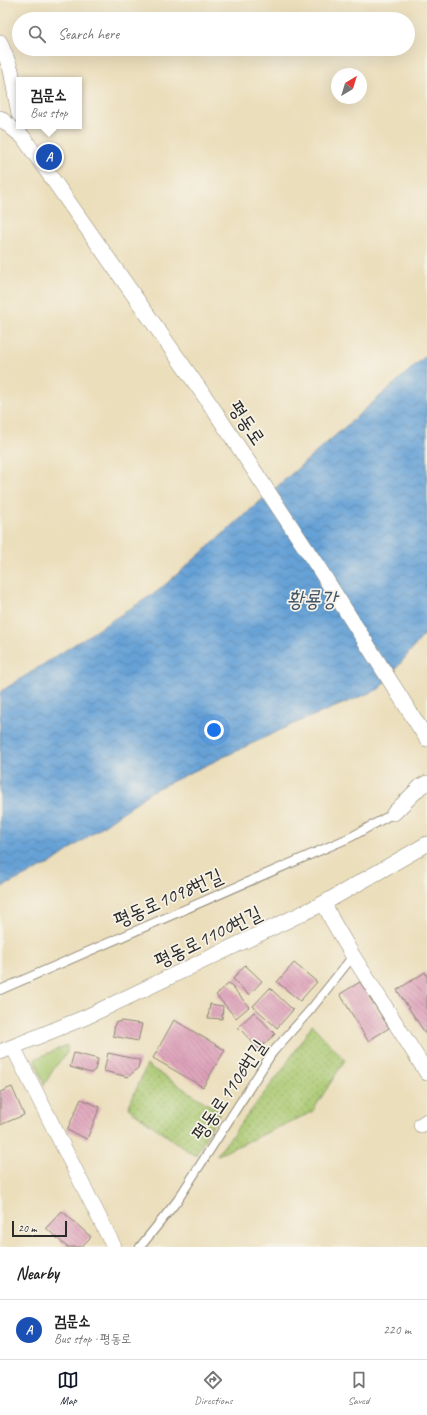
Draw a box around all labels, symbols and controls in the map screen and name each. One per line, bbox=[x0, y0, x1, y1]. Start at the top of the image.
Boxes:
search box bbox=[12, 12, 415, 56]
icon: search bbox=[26, 23, 48, 45]
text: Search here bbox=[58, 25, 119, 44]
north arrow bbox=[331, 68, 367, 104]
popup bbox=[16, 77, 82, 129]
text: 검문소 bbox=[30, 86, 67, 105]
text: Bus stop bbox=[30, 105, 68, 121]
pin: A bbox=[36, 142, 62, 172]
street label: 평동로 bbox=[223, 396, 271, 450]
water label: 황룡강 bbox=[287, 586, 339, 612]
your location bbox=[204, 720, 224, 740]
street label: 평동로1098번길 bbox=[110, 863, 226, 933]
street label: 평동로1100번길 bbox=[150, 900, 266, 974]
street label: 평동로1106번길 bbox=[186, 1035, 272, 1145]
scale bar bbox=[12, 1219, 67, 1238]
text: 20 m bbox=[18, 1221, 37, 1235]
text: Nearby bbox=[16, 1263, 59, 1284]
text: 검문소 bbox=[54, 1312, 90, 1331]
text: A bbox=[26, 1322, 32, 1338]
text: 220 m bbox=[383, 1322, 411, 1338]
text: Bus stop · 평동로 bbox=[54, 1331, 132, 1347]
tab: Map bbox=[57, 1369, 79, 1407]
tab: Directions bbox=[194, 1369, 233, 1407]
tab: Saved bbox=[348, 1369, 370, 1407]

